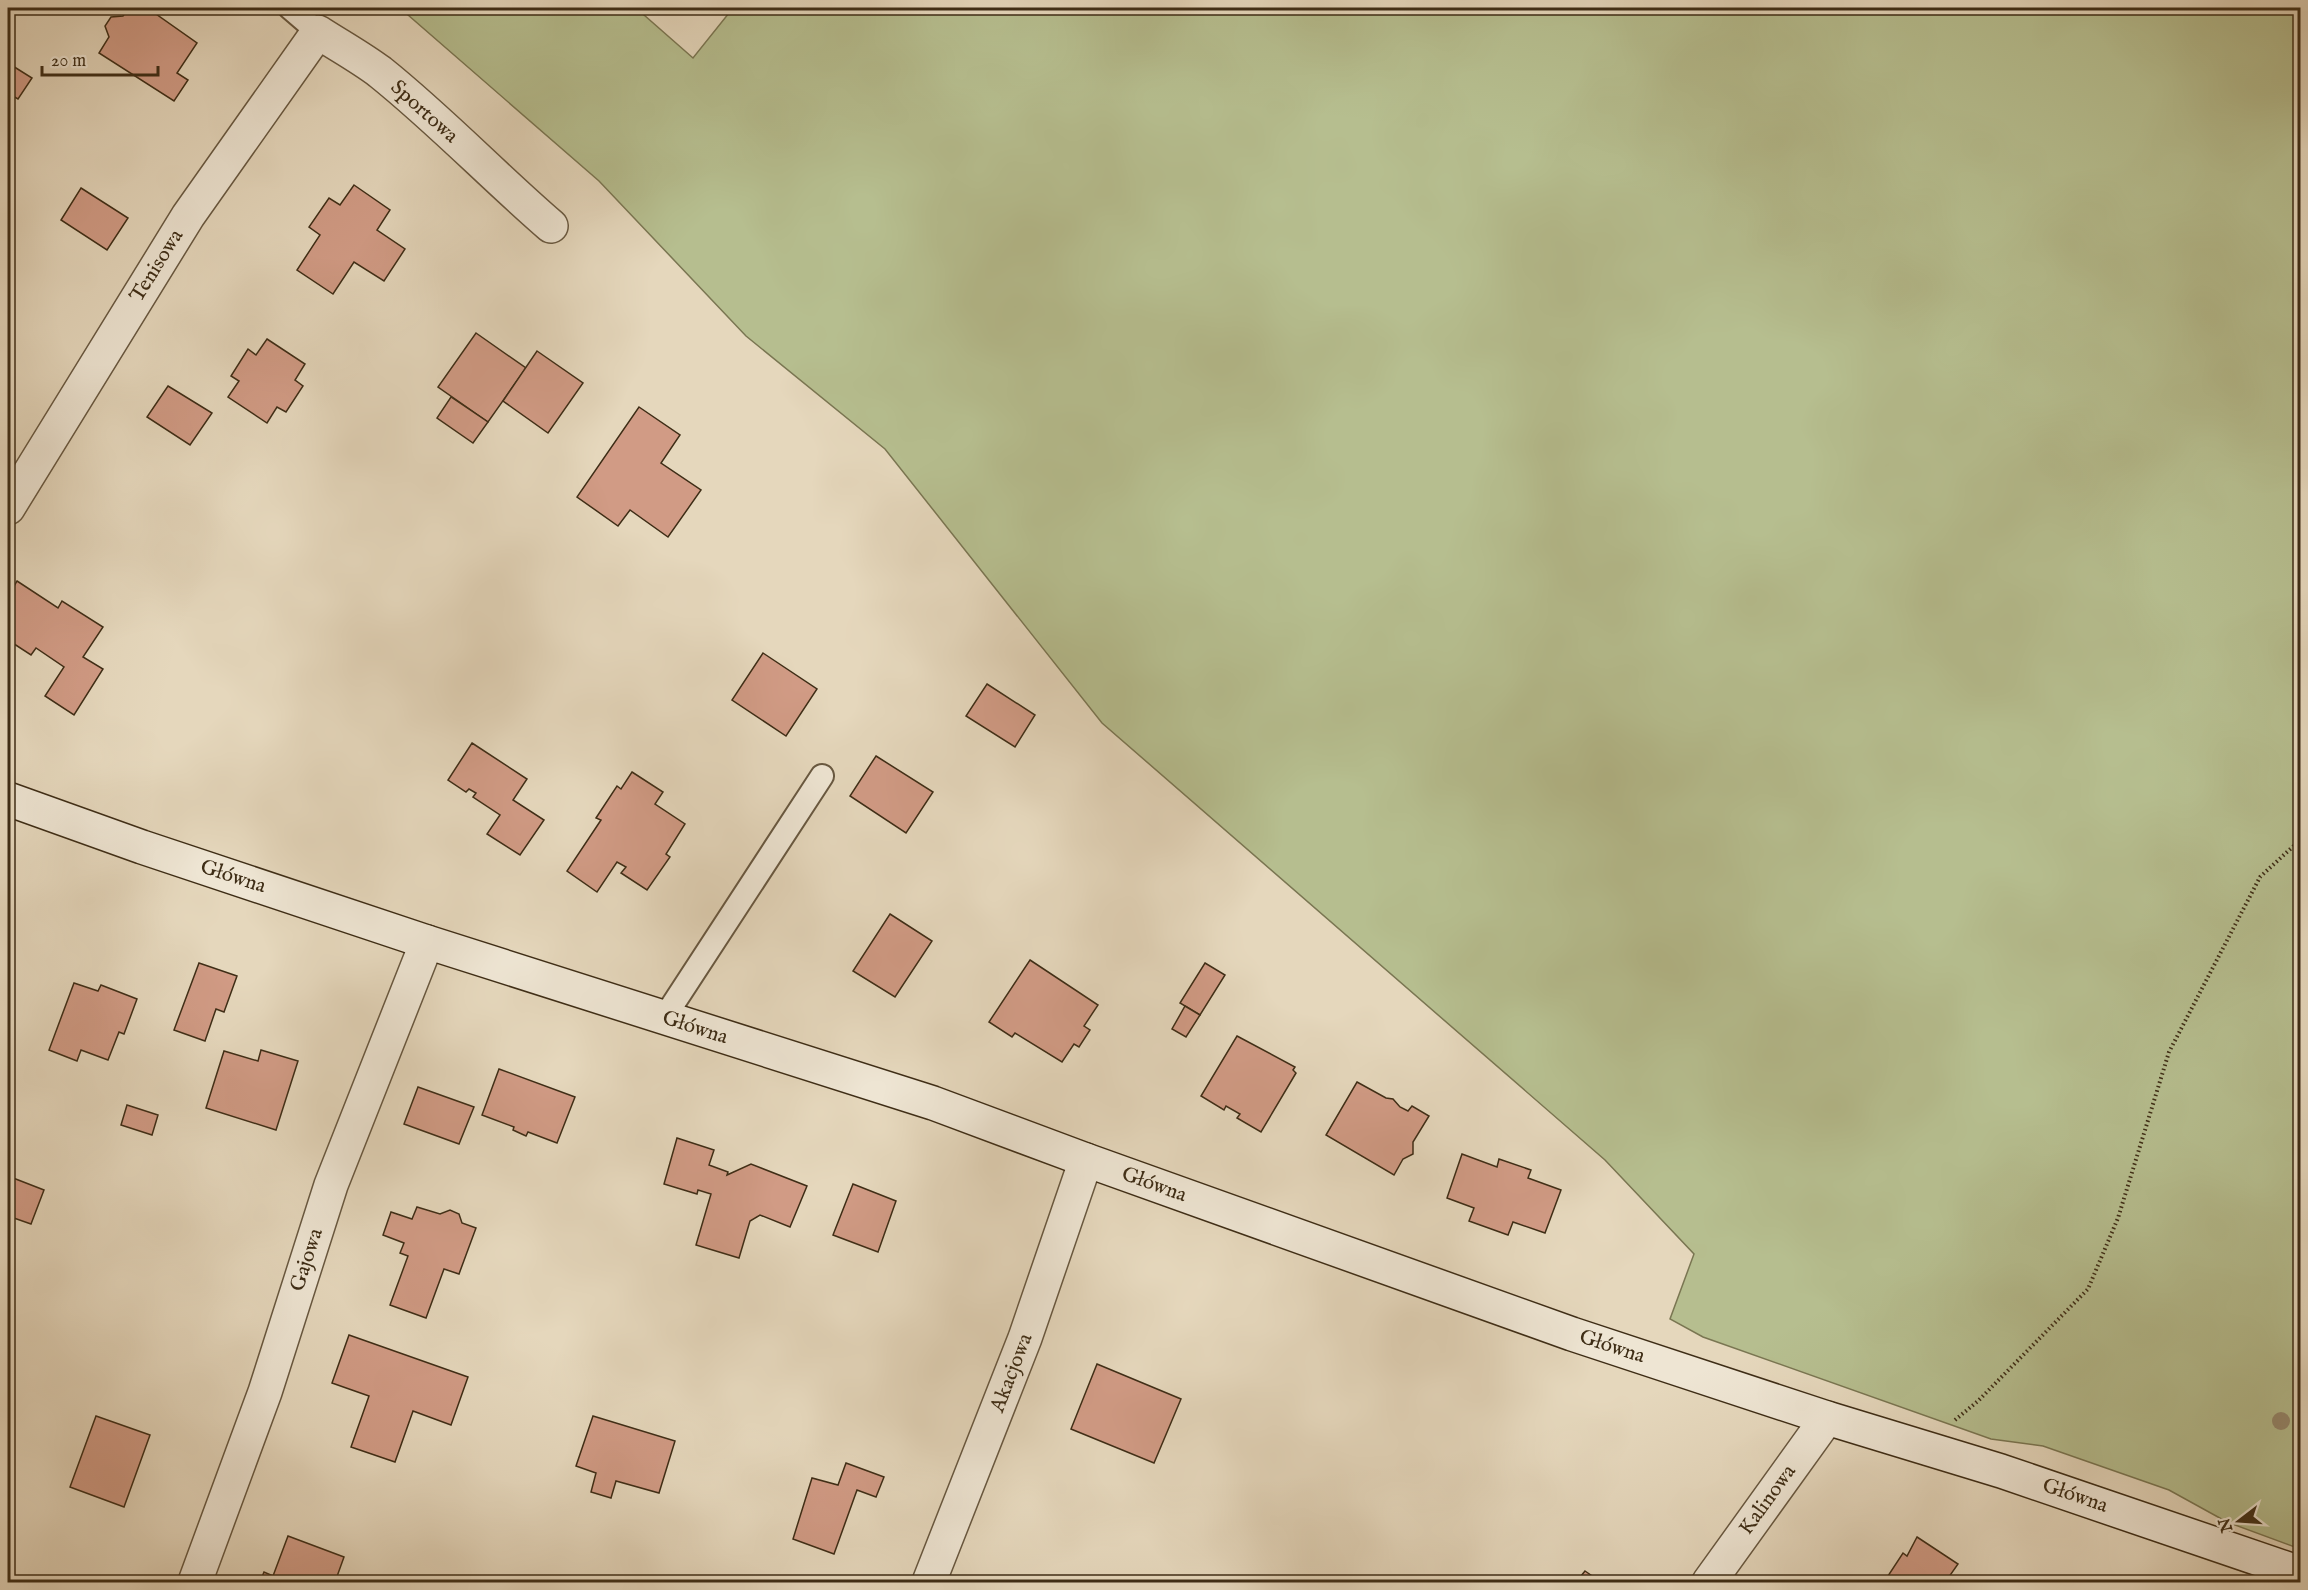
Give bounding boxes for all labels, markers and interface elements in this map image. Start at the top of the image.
scale bar [42,39,158,77]
text: 20 m [51,50,86,73]
street label: Sportowa [384,74,464,150]
street label: Tenisowa [124,224,190,308]
street label: Główna [197,854,270,901]
street label: Główna [659,1005,732,1052]
street label: Główna [1118,1161,1191,1210]
street label: Gajowa [284,1224,330,1295]
street label: Główna [1576,1324,1649,1371]
street label: Akacjowa [984,1329,1040,1417]
street label: Kalinowa [1733,1459,1803,1541]
street label: Główna [2039,1472,2112,1520]
north arrow [2209,1491,2269,1551]
text: N [2215,1515,2238,1535]

